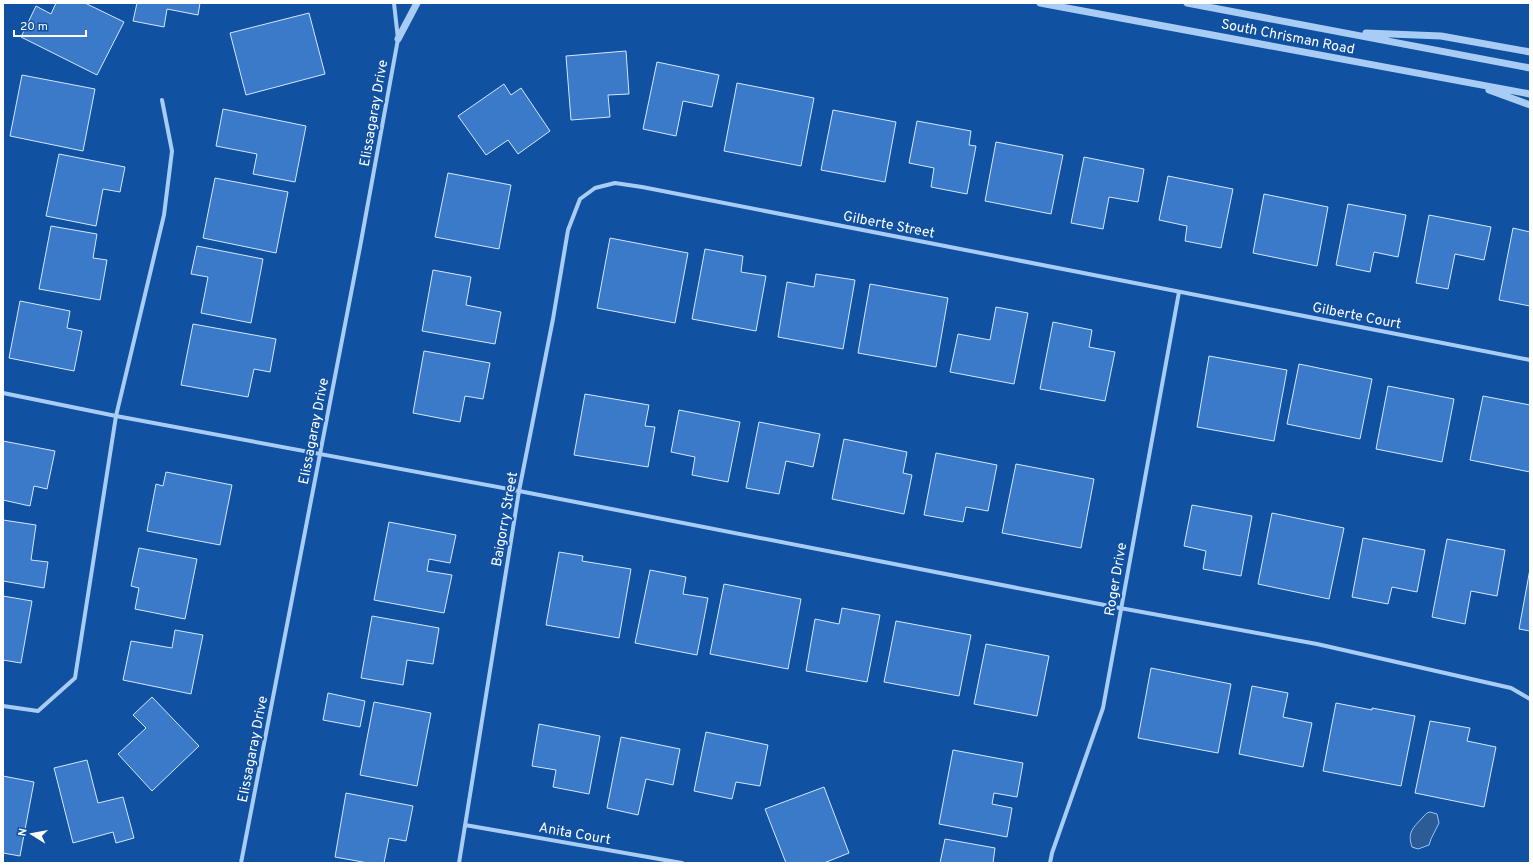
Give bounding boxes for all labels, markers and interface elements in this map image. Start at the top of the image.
scale bar [14,12,86,38]
street label: South Chrisman Road [1219,16,1356,59]
text: 20 m [20,19,48,35]
street label: Elissagaray Drive [357,59,392,168]
street label: Gilberte Street [842,208,936,243]
street label: Gilberte Court [1311,300,1403,333]
street label: Elissagaray Drive [296,377,333,486]
street label: Baigorry Street [489,471,522,568]
street label: Roger Drive [1102,541,1131,617]
street label: Elissagaray Drive [235,695,272,804]
north arrow [12,814,52,854]
street label: Anita Court [538,820,612,849]
text: N [16,827,31,837]

